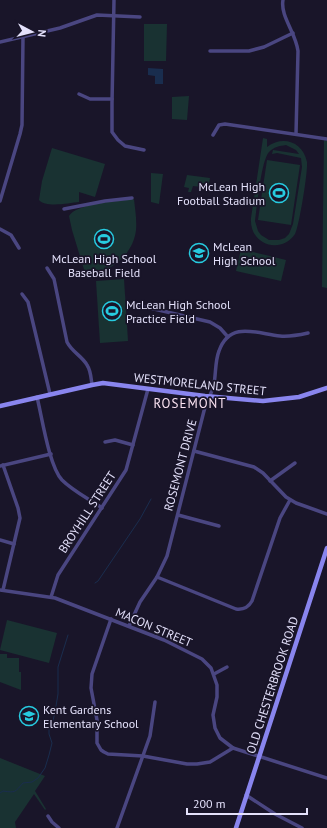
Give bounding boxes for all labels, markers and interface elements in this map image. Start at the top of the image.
north arrow [12,12,52,52]
text: N [35,29,49,38]
place label: McLean High Football Stadium [177,179,265,208]
sports icon: McLean High Football Stadium [268,182,290,204]
sports icon: McLean High School Baseball Field [93,228,115,250]
place label: McLean High School [213,239,276,268]
school or university icon: McLean High School [188,242,210,264]
place label: McLean High School Baseball Field [52,251,157,280]
place label: McLean High School Practice Field [126,297,231,326]
sports icon: McLean High School Practice Field [101,300,123,322]
street label: WESTMORELAND STREET [133,370,267,398]
district label: ROSEMONT [153,395,227,412]
street label: ROSEMONT DRIVE [161,417,199,513]
street label: BROYHILL STREET [55,468,119,556]
street label: MACON STREET [113,604,195,650]
street label: OLD CHESTERBROOK ROAD [243,615,301,755]
place label: Kent Gardens Elementary School [43,702,139,731]
school or university icon: Kent Gardens Elementary School [18,705,40,727]
scale bar [187,790,307,816]
text: 200 m [193,796,226,811]

